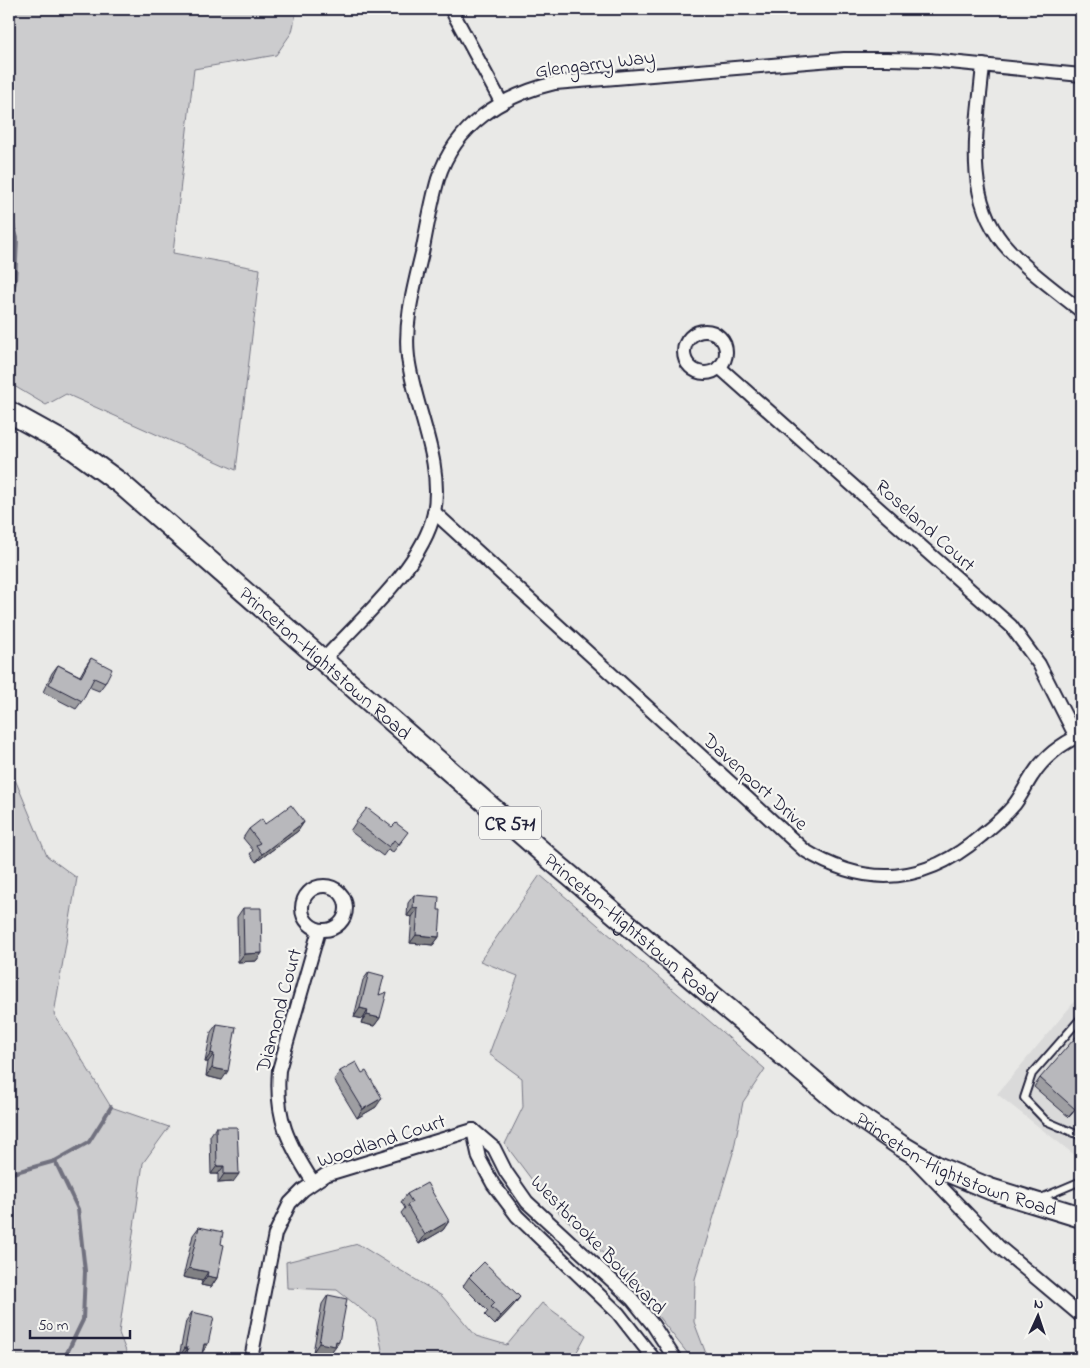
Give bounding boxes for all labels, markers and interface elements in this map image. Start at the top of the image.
street label: Glengarry Way [534,44,657,88]
street label: Roseland Court [868,474,981,580]
street label: Princeton-Hightstown Road [231,581,417,748]
street label: Davenport Drive [694,727,814,838]
road number: CR 571 [479,806,541,840]
street label: Princeton-Hightstown Road [536,847,724,1012]
street label: Diamond Court [250,945,311,1077]
street label: Princeton-Hightstown Road [848,1106,1060,1226]
street label: Woodland Court [314,1108,450,1177]
street label: Westbrooke Boulevard [523,1169,672,1322]
north arrow [1012,1290,1062,1340]
text: N [1033,1294,1044,1315]
scale bar [30,1308,130,1340]
text: 50 m [38,1315,69,1337]

